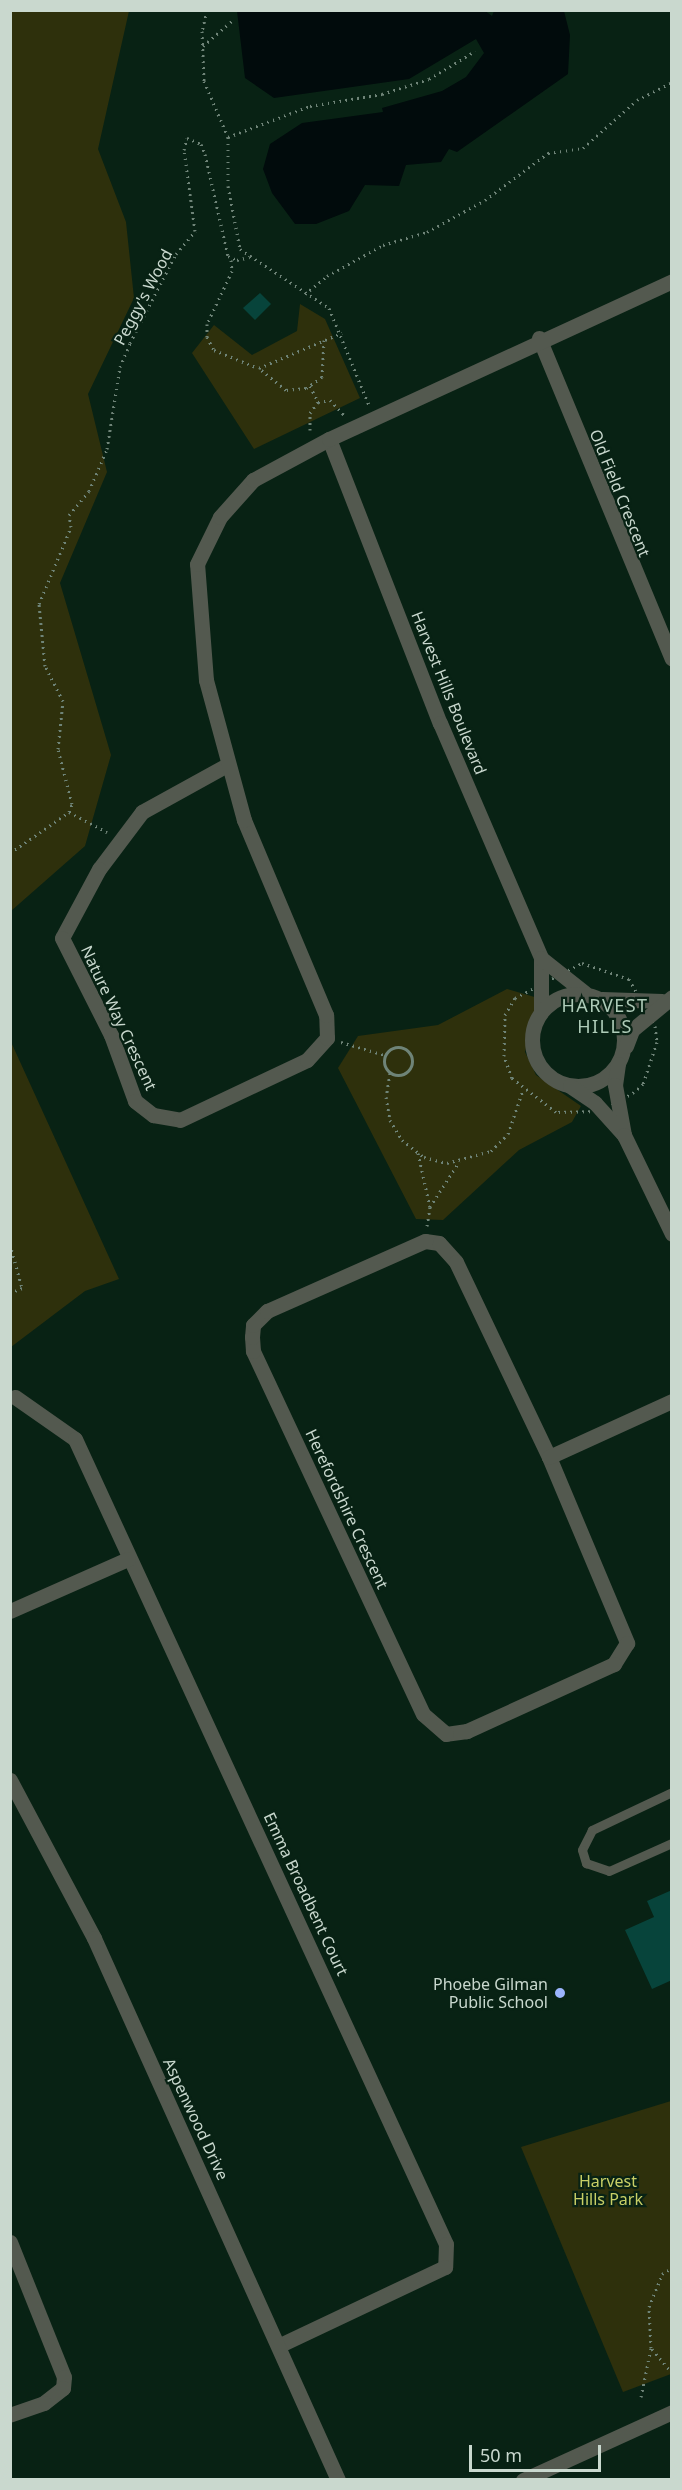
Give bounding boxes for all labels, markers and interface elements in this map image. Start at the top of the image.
street label: Peggy's Wood [110,246,176,348]
street label: Old Field Crescent [586,427,654,559]
street label: Harvest Hills Boulevard [407,609,491,777]
street label: Nature Way Crescent [77,943,161,1093]
district label: HARVEST HILLS [561,995,649,1038]
street label: Herefordshire Crescent [302,1426,392,1592]
street label: Emma Broadbent Court [260,1809,352,1979]
place label: Phoebe Gilman Public School [433,1974,548,2012]
marker: Phoebe Gilman Public School [553,1986,567,2000]
street label: Aspenwood Drive [159,2055,233,2183]
park label: Harvest Hills Park [573,2171,643,2209]
scale bar [472,2433,604,2471]
text: 50 m [480,2443,522,2467]

